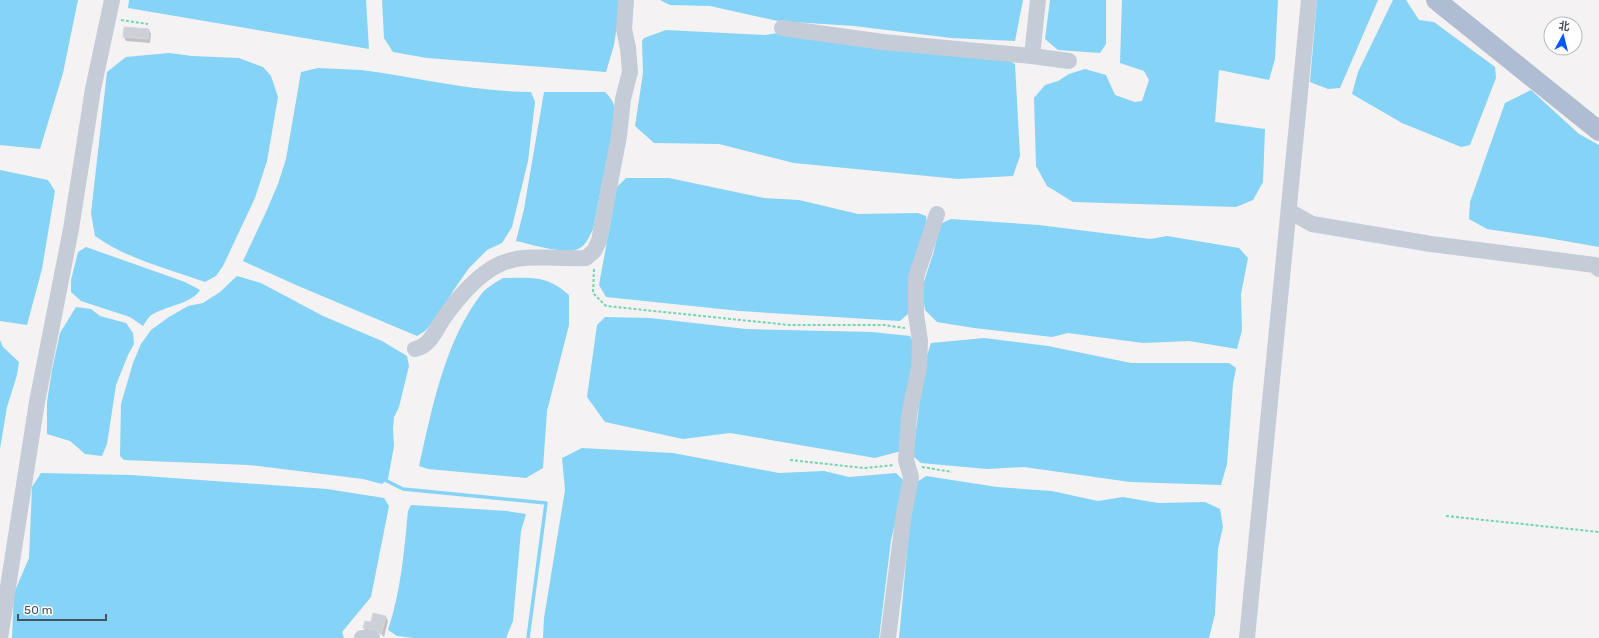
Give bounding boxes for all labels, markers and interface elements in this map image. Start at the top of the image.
north arrow [1543,16,1583,56]
text: 北 [1558,19,1570,34]
scale bar [18,596,106,622]
text: 50 m [24,603,52,617]

